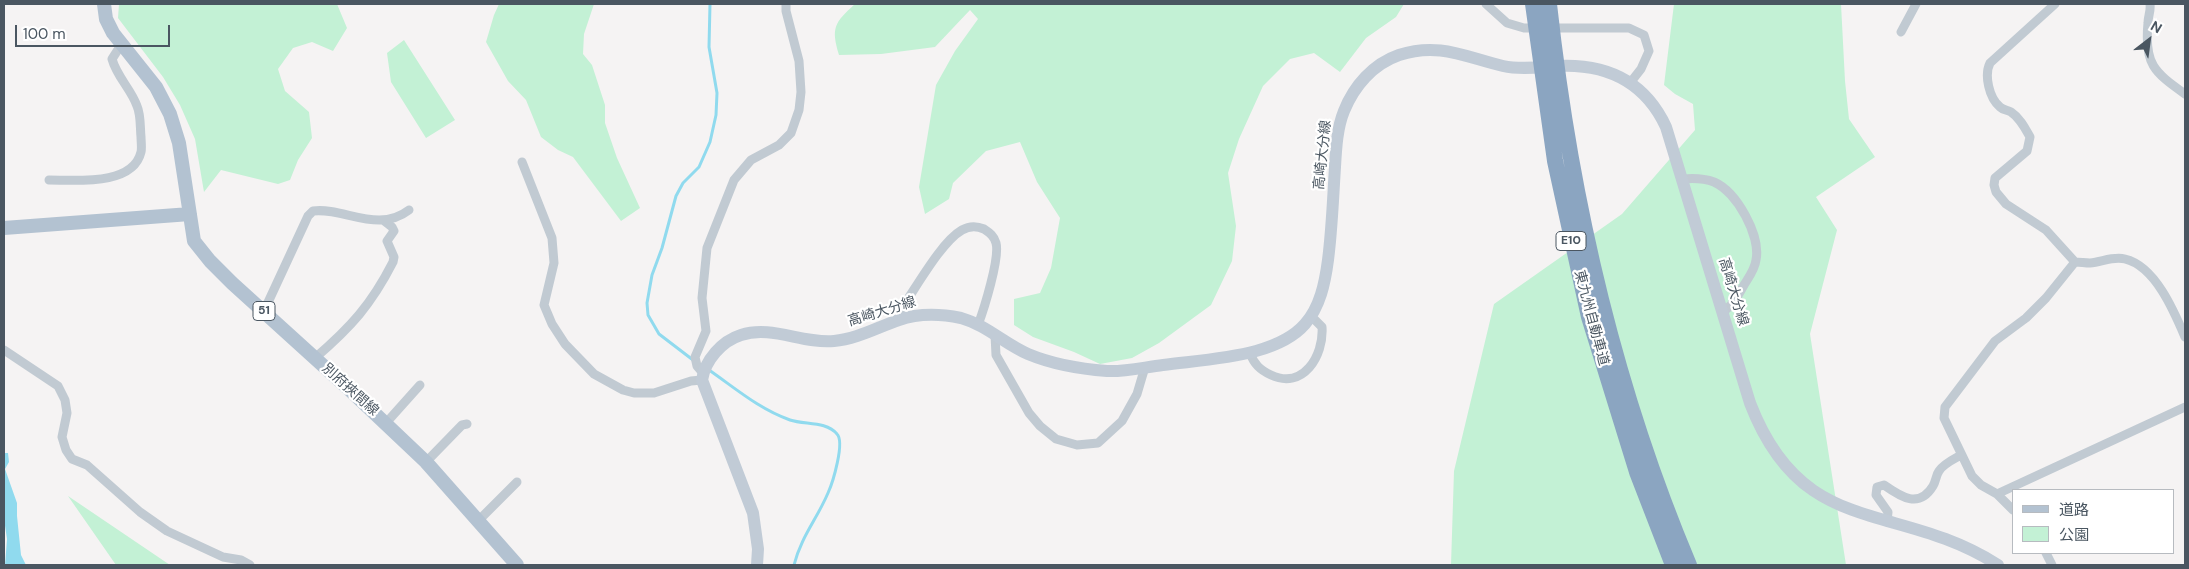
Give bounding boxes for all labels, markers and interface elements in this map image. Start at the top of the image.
scale bar [18,15,172,47]
north arrow [2124,15,2174,65]
text: N [2148,17,2165,37]
text: 100 m [23,24,66,44]
street label: 高崎大分線 [1311,119,1335,191]
road number: E10 [1556,232,1586,250]
street label: 高崎大分線 [1715,256,1751,328]
street label: 東九州自動車道 [1570,268,1612,368]
street label: 高崎大分線 [846,294,918,330]
road number: 51 [253,302,275,321]
street label: 別府挾間線 [318,360,382,420]
legend [2012,489,2174,554]
text: 道路 [2059,500,2089,520]
text: 公園 [2059,525,2089,545]

